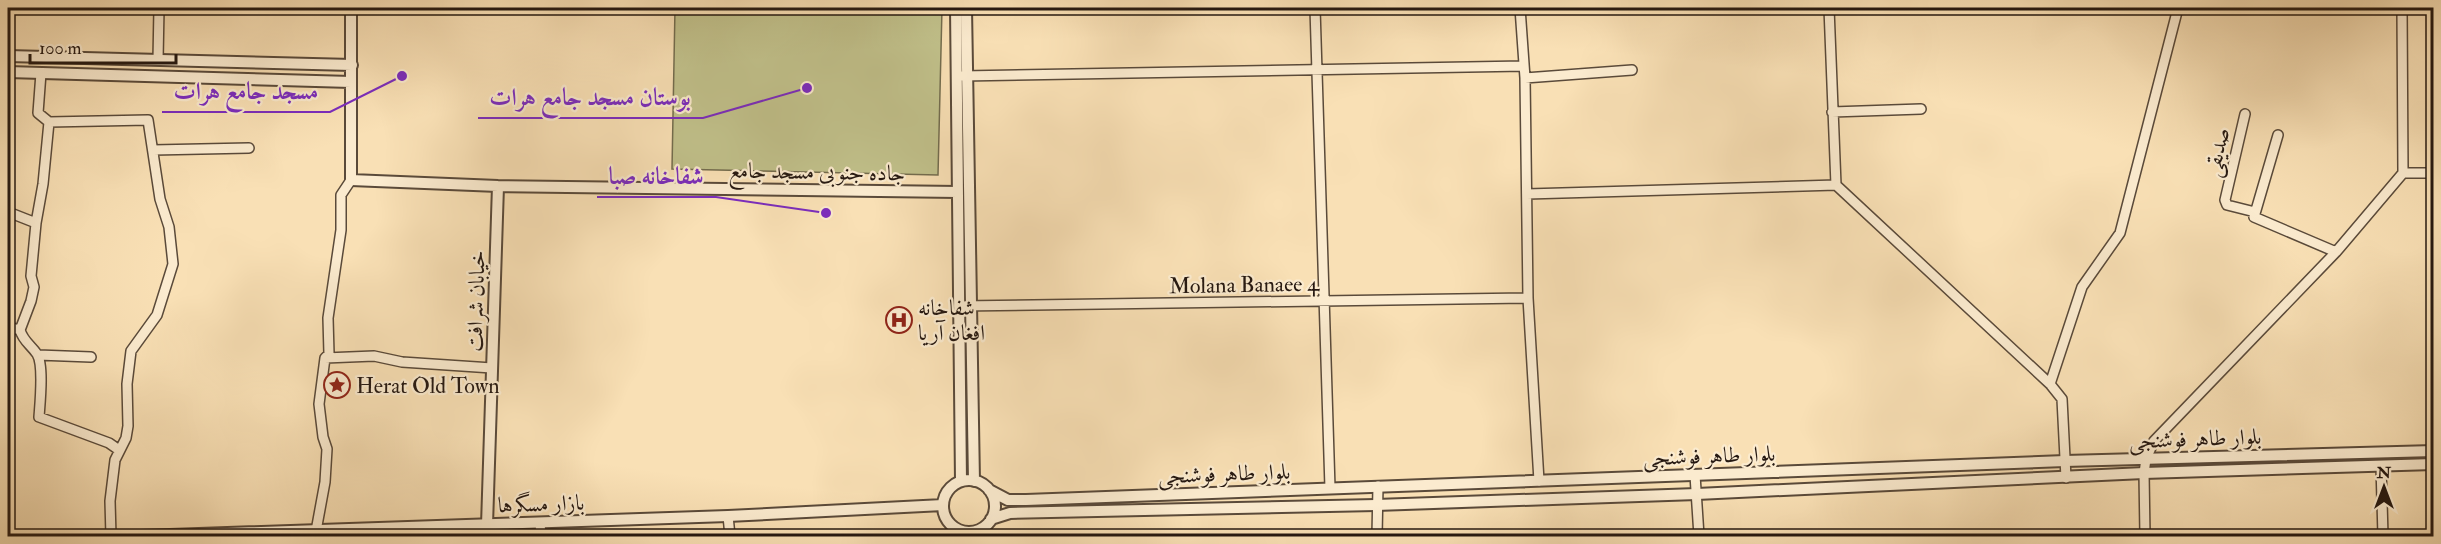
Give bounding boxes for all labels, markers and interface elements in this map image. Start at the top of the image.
scale bar [30,27,176,65]
text: 100 m [39,37,82,60]
callout: مسجد جامع هرات [162,70,330,112]
text: مسجد جامع هرات [174,76,318,113]
callout: بوستان مسجد جامع هرات [478,76,703,118]
text: بوستان مسجد جامع هرات [489,82,691,119]
street label: صدیقی [2198,125,2238,180]
callout: شفاخانه صبا [597,155,716,197]
street label: جاده جنوبی مسجد جامع [728,156,905,193]
text: شفاخانه صبا [608,161,704,192]
street label: خیابان شرافت [460,250,492,352]
street label: Molana Banaee 4 [1169,270,1320,300]
place label: شفاخانه افغان آریا [918,294,985,347]
hospital icon: شفاخانه افغان آریا [884,305,914,335]
place icon: Herat Old Town [322,370,352,400]
place label: Herat Old Town [356,372,500,400]
street label: بلوار طاهر فوشنجی [2128,423,2262,456]
street label: بلوار طاهر فوشنجی [1642,440,1776,473]
north arrow [2354,457,2414,517]
street label: بلوار طاهر فوشنجی [1157,458,1291,491]
text: N [2376,463,2392,483]
street label: بازار مسگرها [497,488,585,520]

